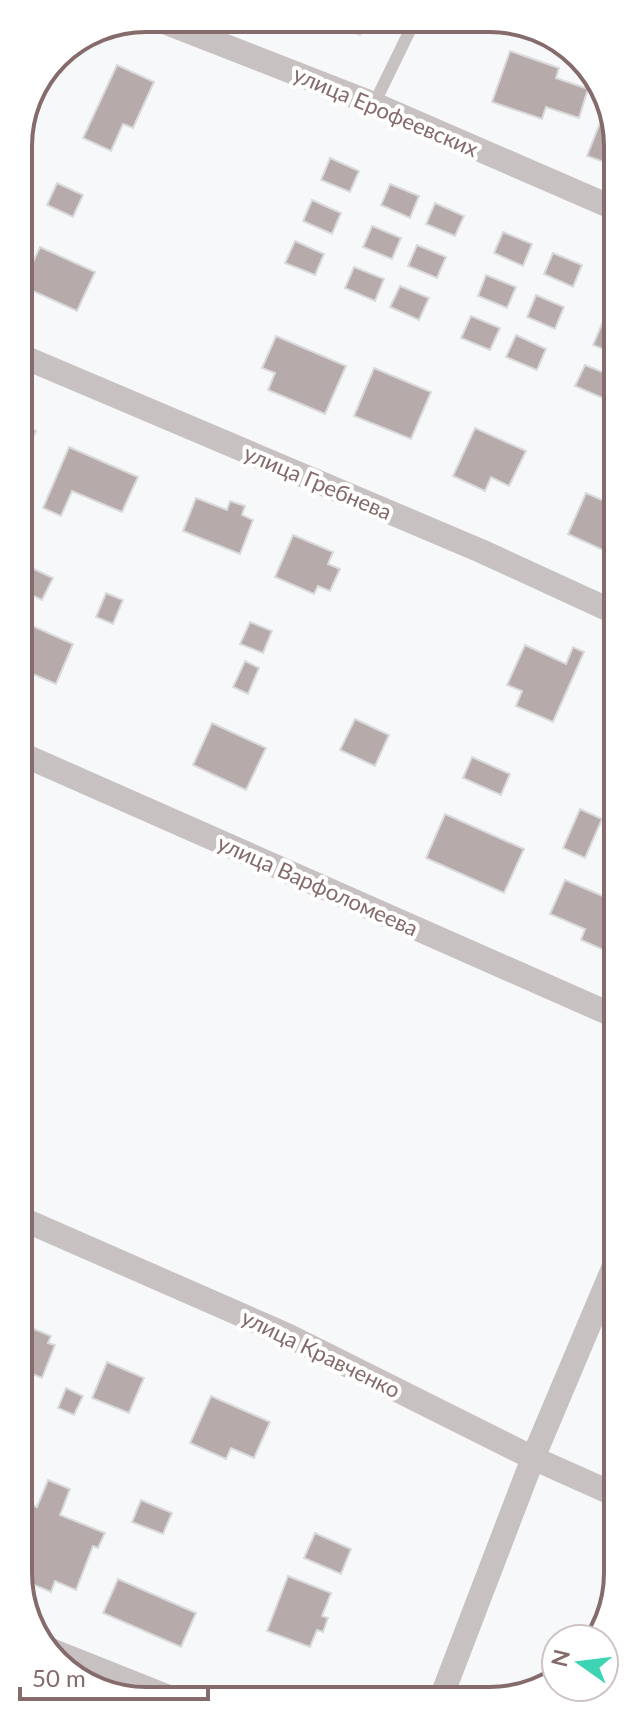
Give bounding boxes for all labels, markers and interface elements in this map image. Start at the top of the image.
street label: улица Ерофеевских [290,60,482,162]
street label: улица Гребнева [240,439,396,525]
street label: улица Варфоломеева [214,829,422,941]
street label: улица Кравченко [237,1303,405,1403]
north arrow [540,1623,620,1703]
text: N [545,1647,575,1670]
scale bar [20,1651,208,1701]
text: 50 m [32,1663,86,1692]

